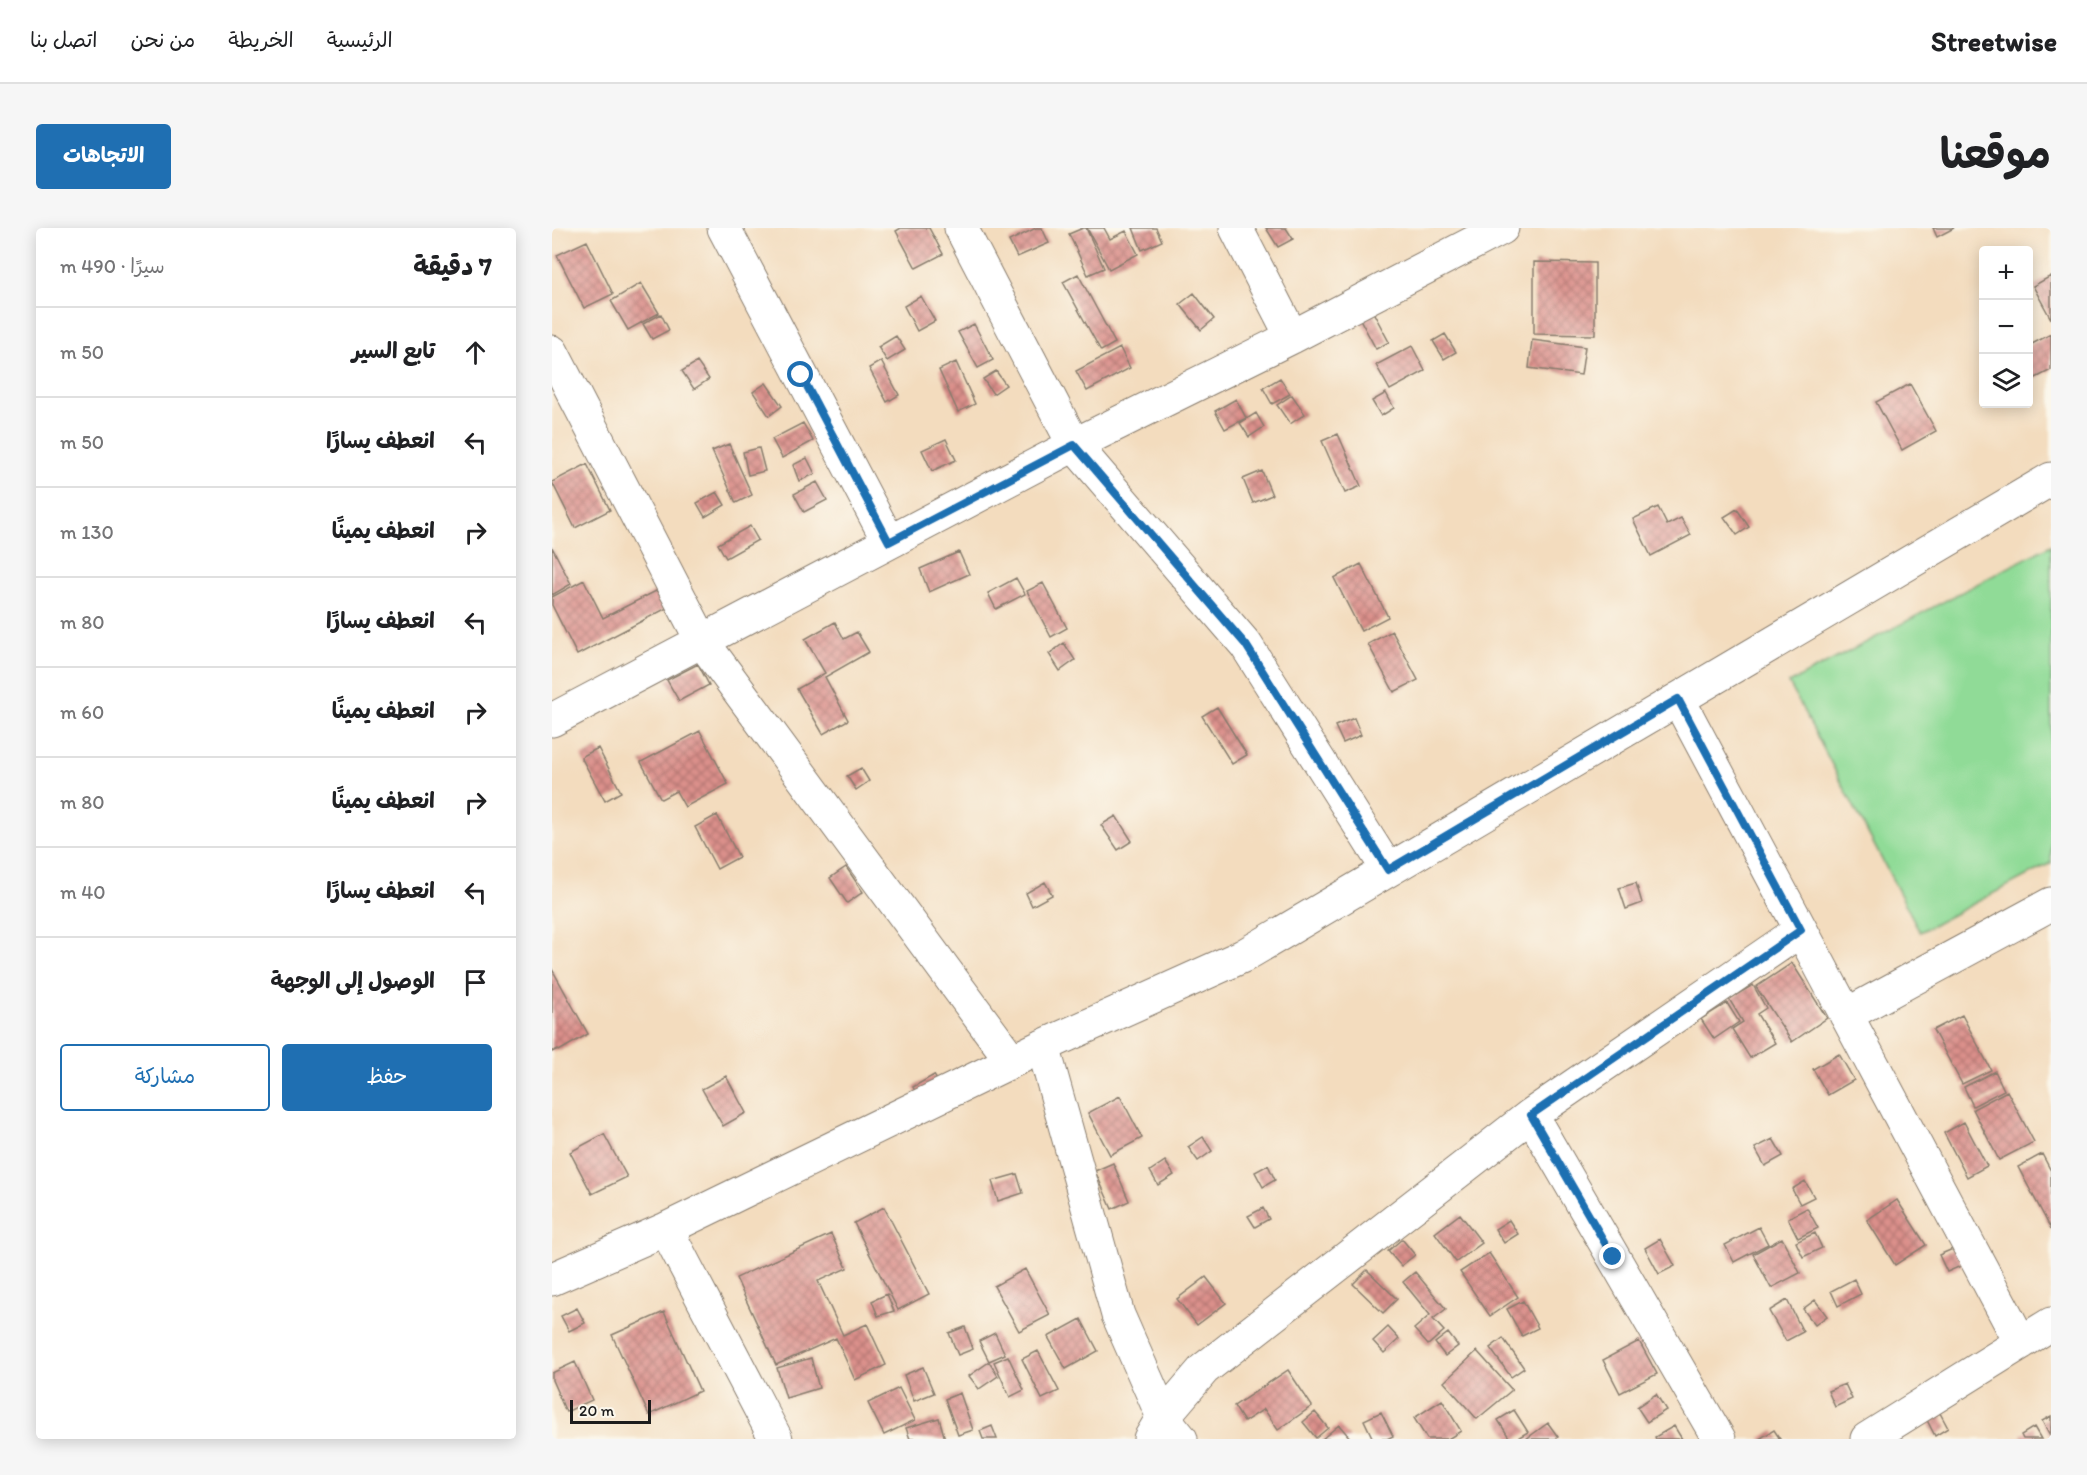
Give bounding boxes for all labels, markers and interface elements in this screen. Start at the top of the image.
text: Streetwise [1931,24,2057,58]
text: اتصل بنا [30,27,98,52]
text: من نحن [131,27,195,52]
text: الخريطة [228,27,294,52]
text: الرئيسية [327,27,393,52]
button: الاتجاهات [36,124,171,189]
text: موقعنا [1940,128,2051,179]
map controls [1979,246,2033,408]
button: + [1979,246,2033,300]
text: 7 دقيقة [413,250,492,282]
text: سيرًا · 490 m [60,254,165,278]
button: − [1979,300,2033,354]
icon: ahead [459,336,492,369]
text: تابع السير [352,337,435,364]
text: 50 m [60,340,104,364]
button: layers [1979,354,2033,408]
route start [787,361,813,387]
icon: left [459,426,492,459]
text: انعطف يسارًا [326,427,435,454]
text: 50 m [60,430,104,454]
icon: right [459,516,492,549]
text: انعطف يمينًا [332,517,435,544]
text: 130 m [60,520,114,544]
icon: left [459,606,492,639]
text: انعطف يسارًا [326,607,435,634]
text: 80 m [60,610,105,634]
icon: right [459,696,492,729]
text: انعطف يمينًا [332,697,435,724]
text: 60 m [60,700,104,724]
icon: right [459,786,492,819]
text: انعطف يمينًا [332,787,435,814]
text: 80 m [60,790,105,814]
icon: left [459,876,492,909]
text: انعطف يسارًا [326,877,435,904]
text: 40 m [60,880,106,904]
icon: arrive [459,966,492,999]
text: الوصول إلى الوجهة [270,967,435,994]
button: مشاركة [60,1044,270,1111]
button: حفظ [282,1044,492,1111]
route end [1599,1243,1625,1269]
scale bar [570,1397,651,1424]
text: 20 m [579,1401,614,1420]

